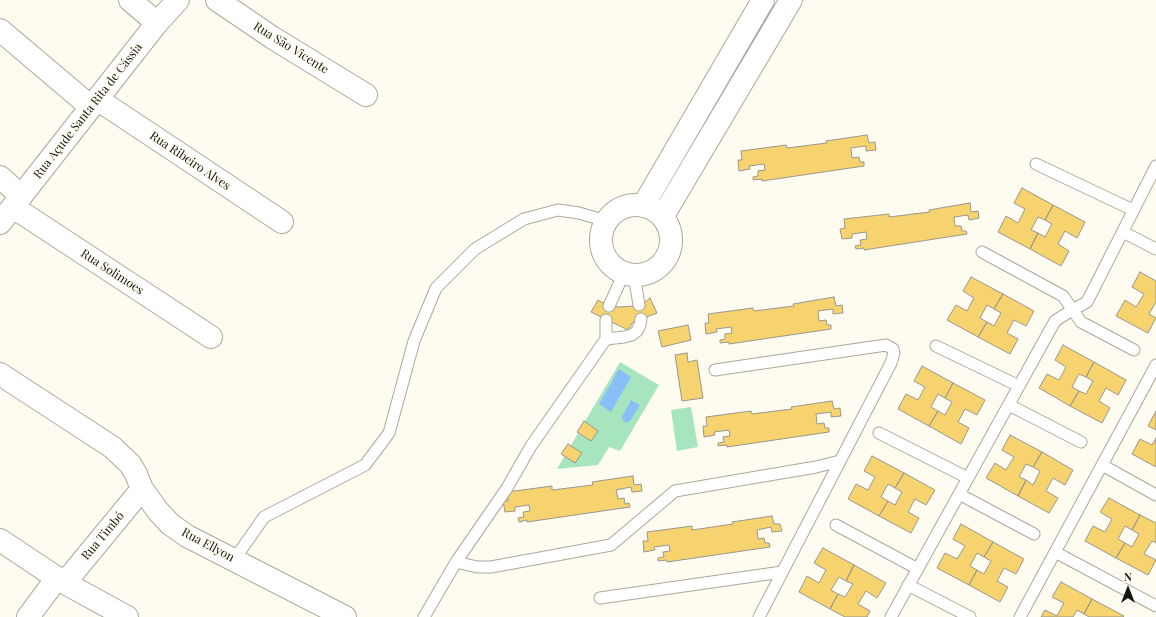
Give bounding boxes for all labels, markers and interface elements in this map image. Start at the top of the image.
street label: Rua São Vicente [251,19,331,77]
street label: Rua Açude Santa Rita de Cássia [31,40,145,182]
street label: Rua Ribeiro Alves [147,129,233,193]
street label: Rua Solimoes [78,246,146,298]
street label: Rua Timbó [79,509,127,563]
street label: Rua Ellyon [179,525,237,565]
north arrow [1108,569,1148,609]
text: N [1124,569,1132,584]

